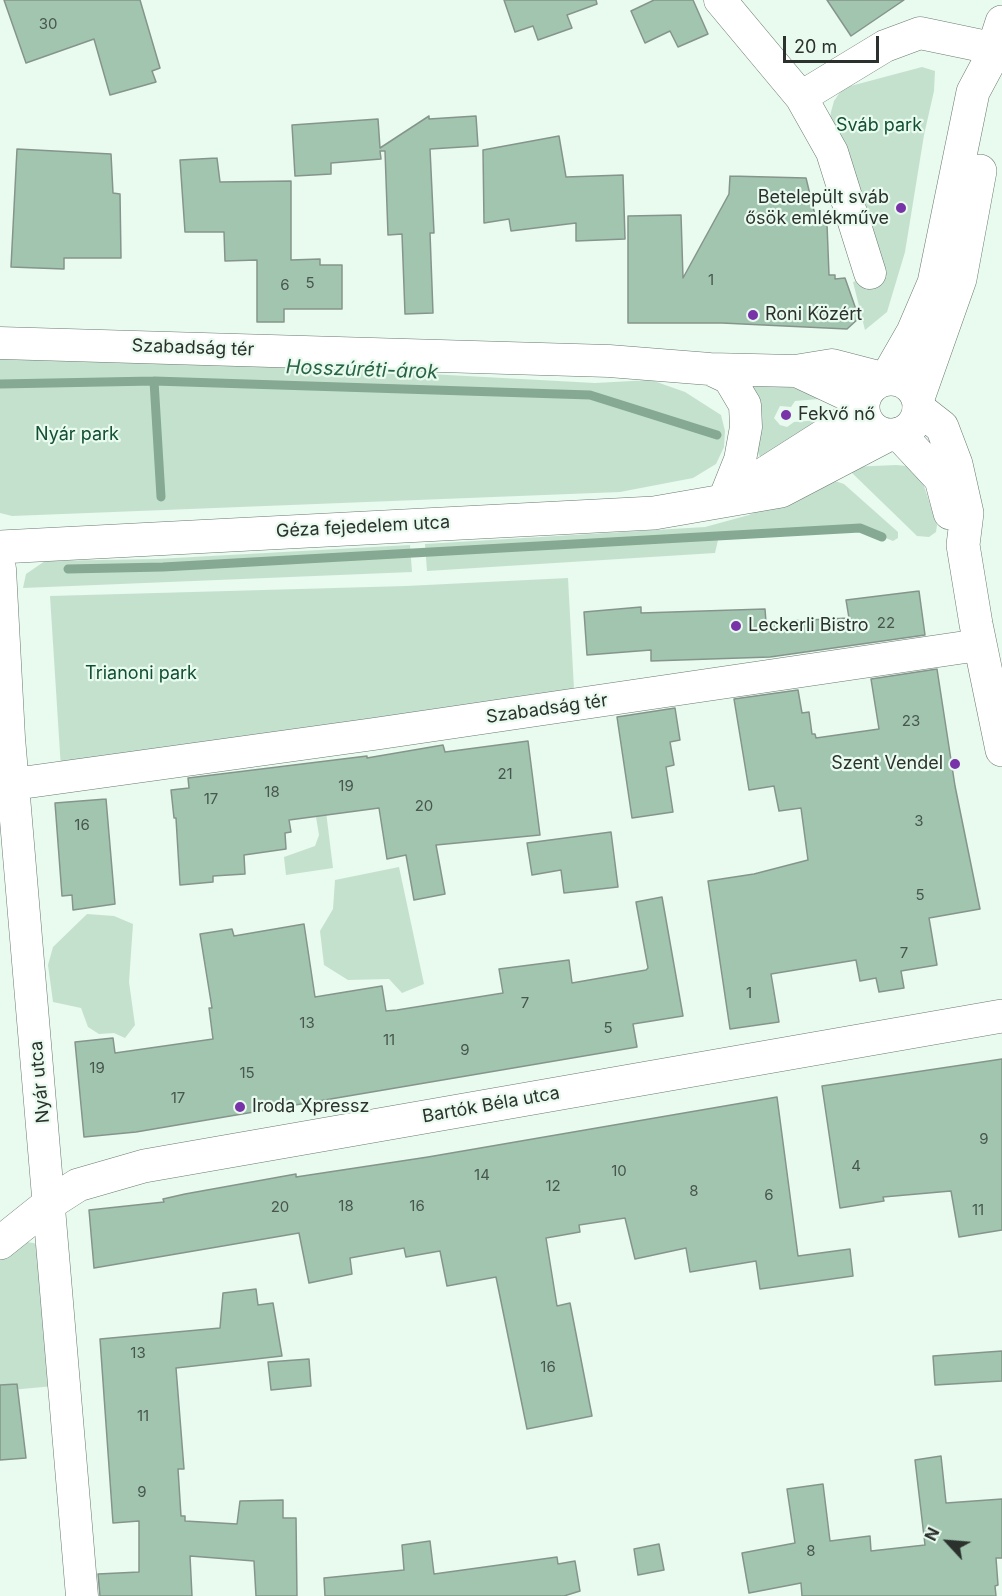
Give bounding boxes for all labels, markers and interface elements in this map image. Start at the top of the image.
house number: 30 [39,15,57,33]
scale bar [786,24,882,62]
text: 20 m [794,36,837,57]
park label: Sváb park [836,115,922,137]
place label: Betelepült sváb ősök emlékműve [745,187,889,230]
marker: Betelepült sváb ősök emlékműve [894,201,908,215]
house number: 1 [708,271,714,289]
house number: 5 [305,274,315,292]
house number: 6 [280,276,290,294]
place label: Roni Közért [765,304,862,326]
marker: Roni Közért [746,308,760,322]
street label: Szabadság tér [131,335,255,361]
water label: Hosszúréti-árok [285,355,439,385]
place label: Fekvő nő [798,404,875,426]
marker: Fekvő nő [779,408,793,422]
park label: Nyár park [35,424,119,446]
street label: Géza fejedelem utca [275,512,451,542]
house number: 22 [877,614,895,632]
place label: Leckerli Bistro [748,615,869,637]
marker: Leckerli Bistro [729,619,743,633]
park label: Trianoni park [85,663,197,685]
street label: Szabadság tér [485,690,609,728]
house number: 23 [902,712,920,730]
place label: Szent Vendel [831,753,943,775]
marker: Szent Vendel [948,757,962,771]
house number: 21 [497,765,513,783]
house number: 19 [338,777,354,795]
house number: 18 [264,783,280,801]
house number: 17 [204,790,218,808]
house number: 20 [415,797,433,815]
house number: 3 [914,812,924,830]
house number: 16 [74,816,90,834]
house number: 5 [915,886,925,904]
house number: 7 [900,944,908,962]
house number: 1 [746,984,752,1002]
house number: 7 [521,994,529,1012]
house number: 13 [299,1014,315,1032]
house number: 5 [603,1019,613,1037]
house number: 11 [383,1031,395,1049]
street label: Nyár utca [26,1040,54,1124]
house number: 9 [460,1041,470,1059]
house number: 19 [89,1059,105,1077]
house number: 15 [239,1064,255,1082]
street label: Bartók Béla utca [421,1082,561,1128]
house number: 17 [171,1089,185,1107]
place label: Iroda Xpressz [252,1096,370,1118]
marker: Iroda Xpressz [233,1100,247,1114]
house number: 9 [979,1130,989,1148]
house number: 4 [851,1157,861,1175]
house number: 10 [611,1162,627,1180]
house number: 14 [474,1166,490,1184]
house number: 12 [545,1177,561,1195]
house number: 8 [689,1182,699,1200]
house number: 6 [764,1186,774,1204]
house number: 18 [338,1197,354,1215]
house number: 16 [409,1197,425,1215]
house number: 20 [271,1198,289,1216]
house number: 11 [972,1201,984,1219]
house number: 13 [130,1344,146,1362]
house number: 16 [540,1358,556,1376]
house number: 11 [137,1407,149,1425]
house number: 9 [137,1483,147,1501]
north arrow [918,1512,978,1572]
text: N [920,1524,943,1544]
house number: 8 [806,1542,816,1560]

